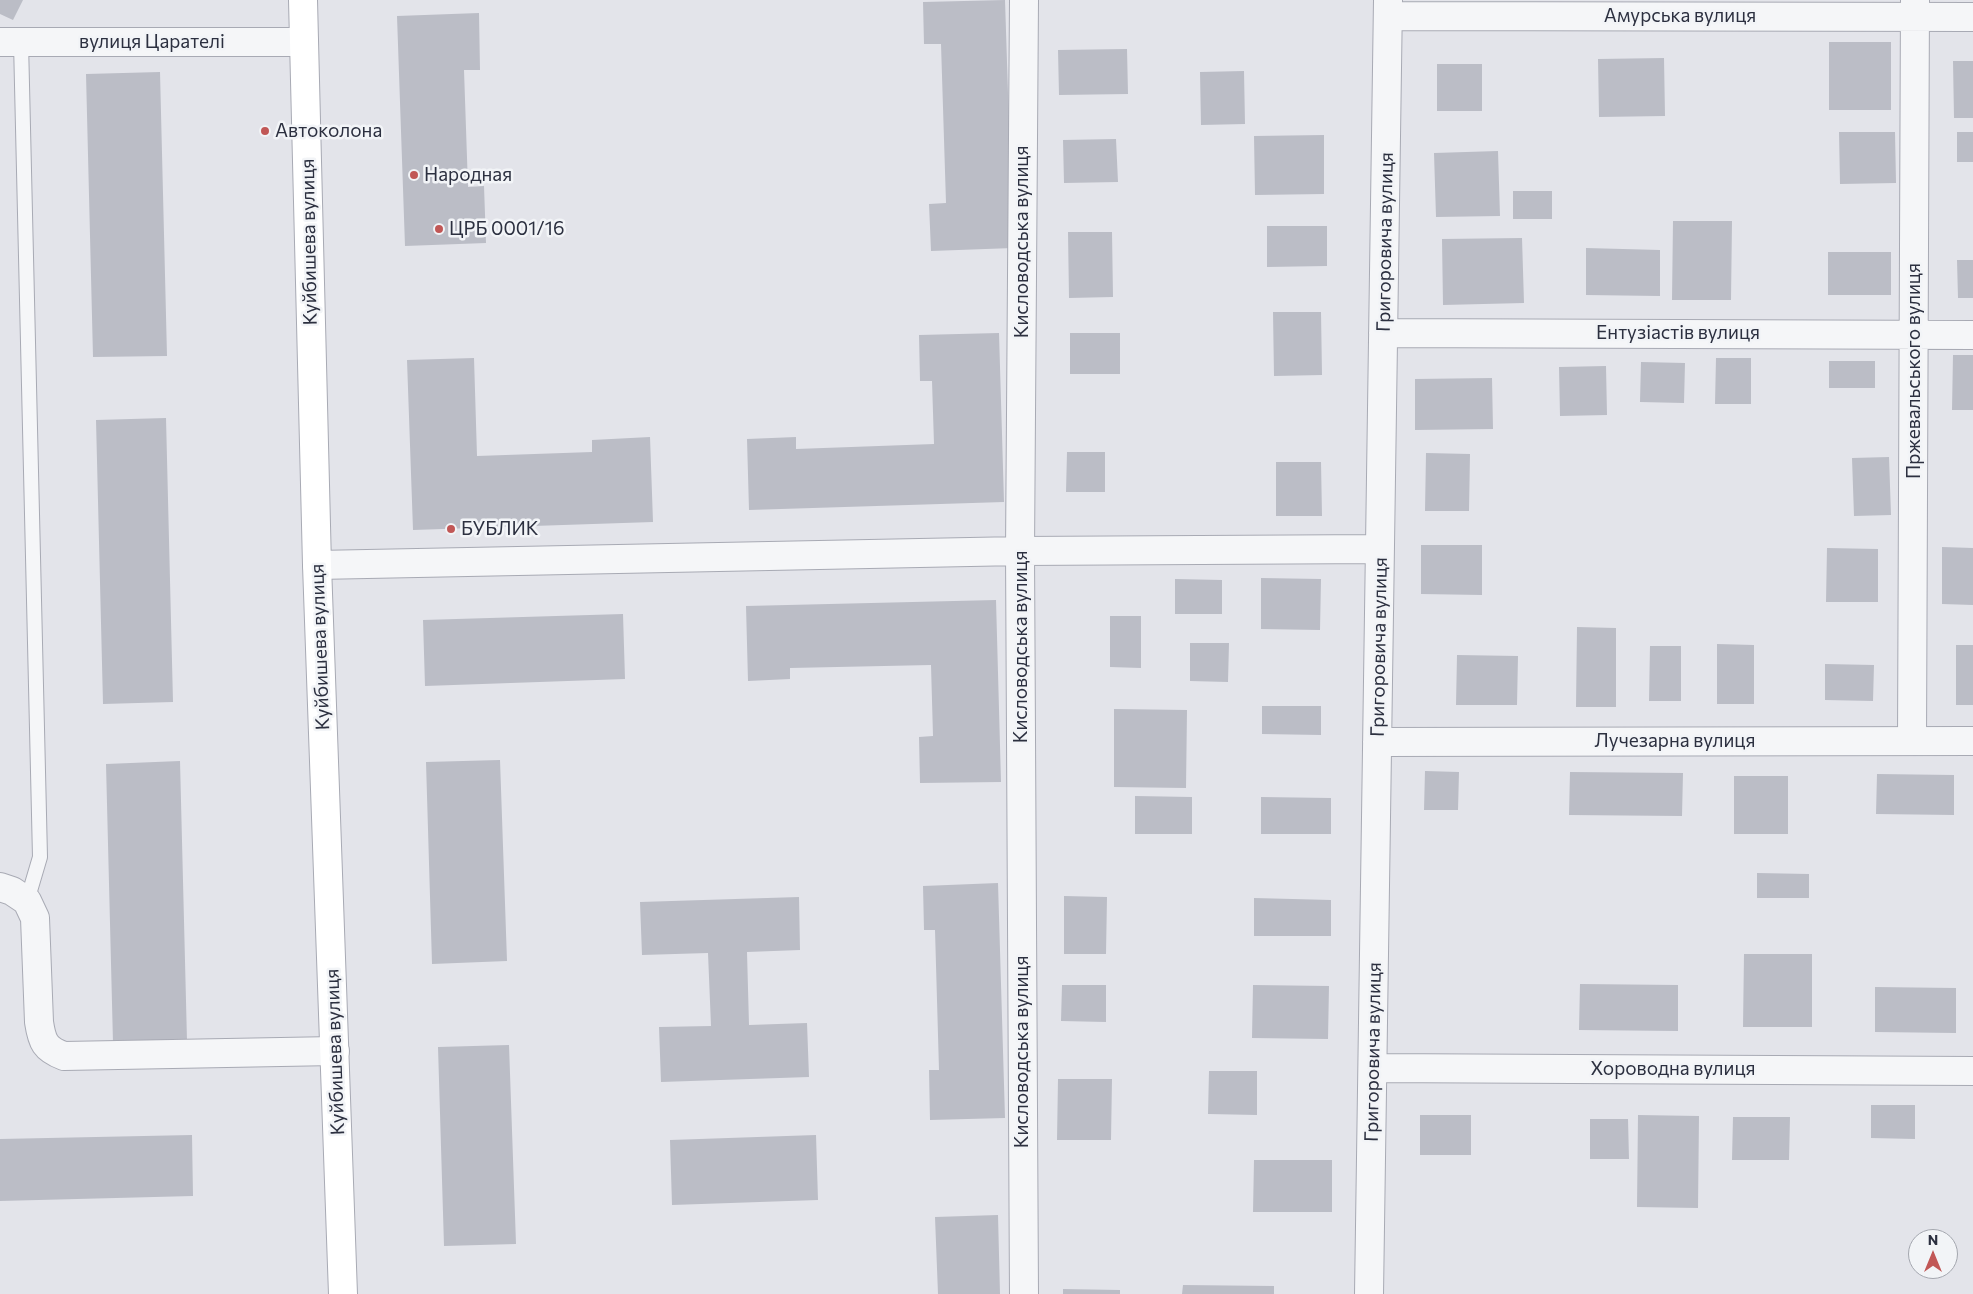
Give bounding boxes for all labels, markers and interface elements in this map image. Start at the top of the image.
street label: Амурська вулиця [1604,5,1756,27]
street label: вулиця Царателі [79,31,225,53]
place label: Автоколона [275,120,382,142]
marker: Автоколона [259,125,271,137]
street label: Кисловодська вулиця [1011,146,1033,338]
street label: Григоровича вулиця [1372,152,1398,332]
street label: Куйбишева вулиця [296,158,322,326]
place label: Народная [424,164,512,186]
marker: Народная [408,169,420,181]
place label: ЦРБ 0001/16 [449,218,564,240]
marker: ЦРБ 0001/16 [433,223,445,235]
street label: Пржевальського вулиця [1903,263,1925,479]
street label: Ентузіастів вулиця [1596,322,1760,344]
place label: БУБЛИК [461,518,539,540]
marker: БУБЛИК [445,523,457,535]
street label: Кисловодська вулиця [1010,551,1032,743]
street label: Григоровича вулиця [1366,557,1392,737]
street label: Куйбишева вулиця [306,563,334,731]
street label: Лучезарна вулиця [1595,730,1755,752]
street label: Кисловодська вулиця [1011,956,1033,1148]
street label: Григоровича вулиця [1360,962,1386,1142]
street label: Куйбишева вулиця [321,968,349,1136]
street label: Хороводна вулиця [1591,1058,1755,1080]
north arrow [1908,1229,1958,1279]
text: N [1928,1231,1938,1248]

